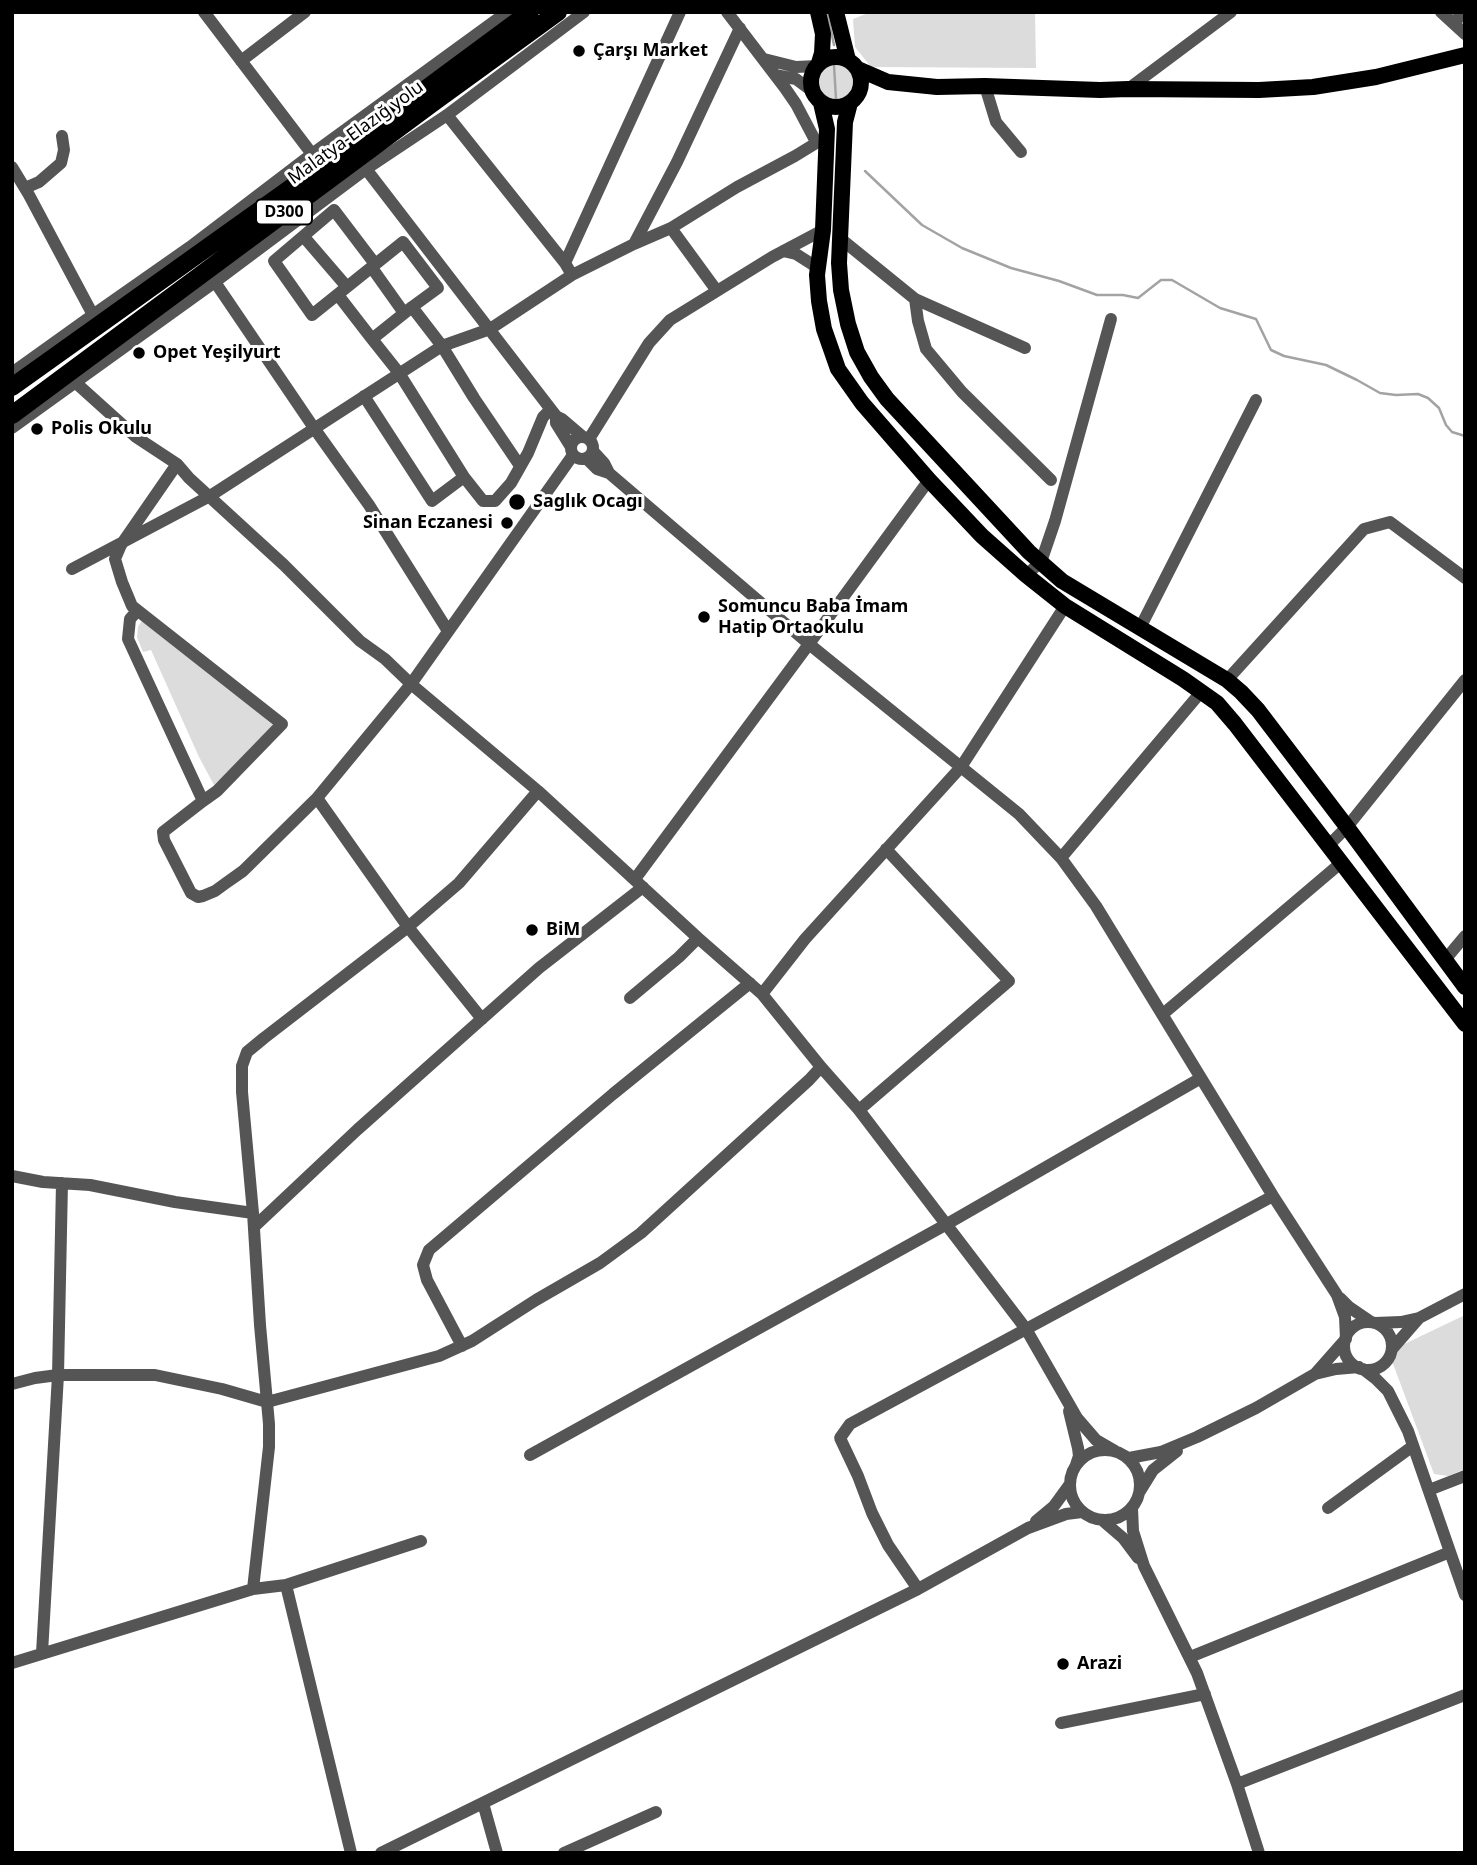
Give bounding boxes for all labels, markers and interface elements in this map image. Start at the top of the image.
place label: Çarşı Market [593,40,708,62]
marker: Çarşı Market [571,43,587,59]
street label: Malatya-Elazığ yolu [284,77,428,189]
road number: D300 [256,200,312,224]
place label: Opet Yeşilyurt [153,342,281,364]
marker: Opet Yeşilyurt [131,345,147,361]
place label: Polis Okulu [51,418,152,440]
marker: Polis Okulu [29,421,45,437]
place label: Saglık Ocagı [533,491,643,513]
marker: Saglık Ocagı [507,492,527,512]
place label: Sinan Eczanesi [363,512,493,534]
marker: Sinan Eczanesi [499,515,515,531]
place label: Somuncu Baba İmam Hatip Ortaokulu [718,596,908,638]
marker: Somuncu Baba İmam Hatip Ortaokulu [696,609,712,625]
place label: BiM [546,919,580,941]
marker: BiM [524,922,540,938]
place label: Arazi [1077,1653,1122,1675]
marker: Arazi [1055,1656,1071,1672]

